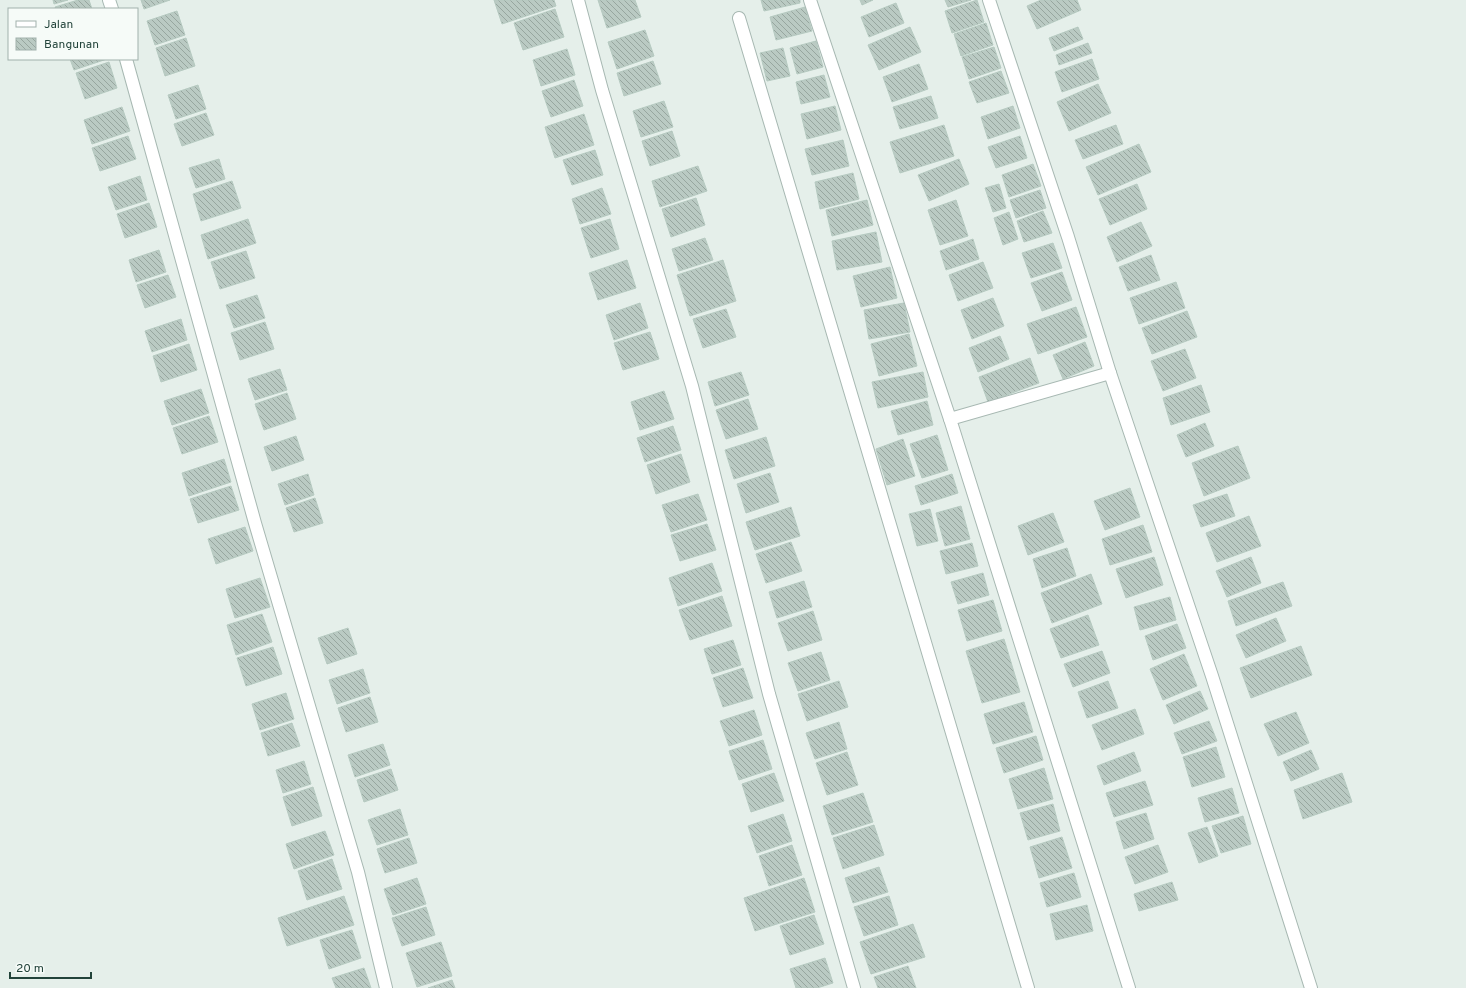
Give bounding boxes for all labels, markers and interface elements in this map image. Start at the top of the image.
legend [8,8,138,60]
text: Jalan [44,17,73,33]
text: Bangunan [44,37,99,53]
scale bar [10,954,91,980]
text: 20 m [16,961,44,977]

